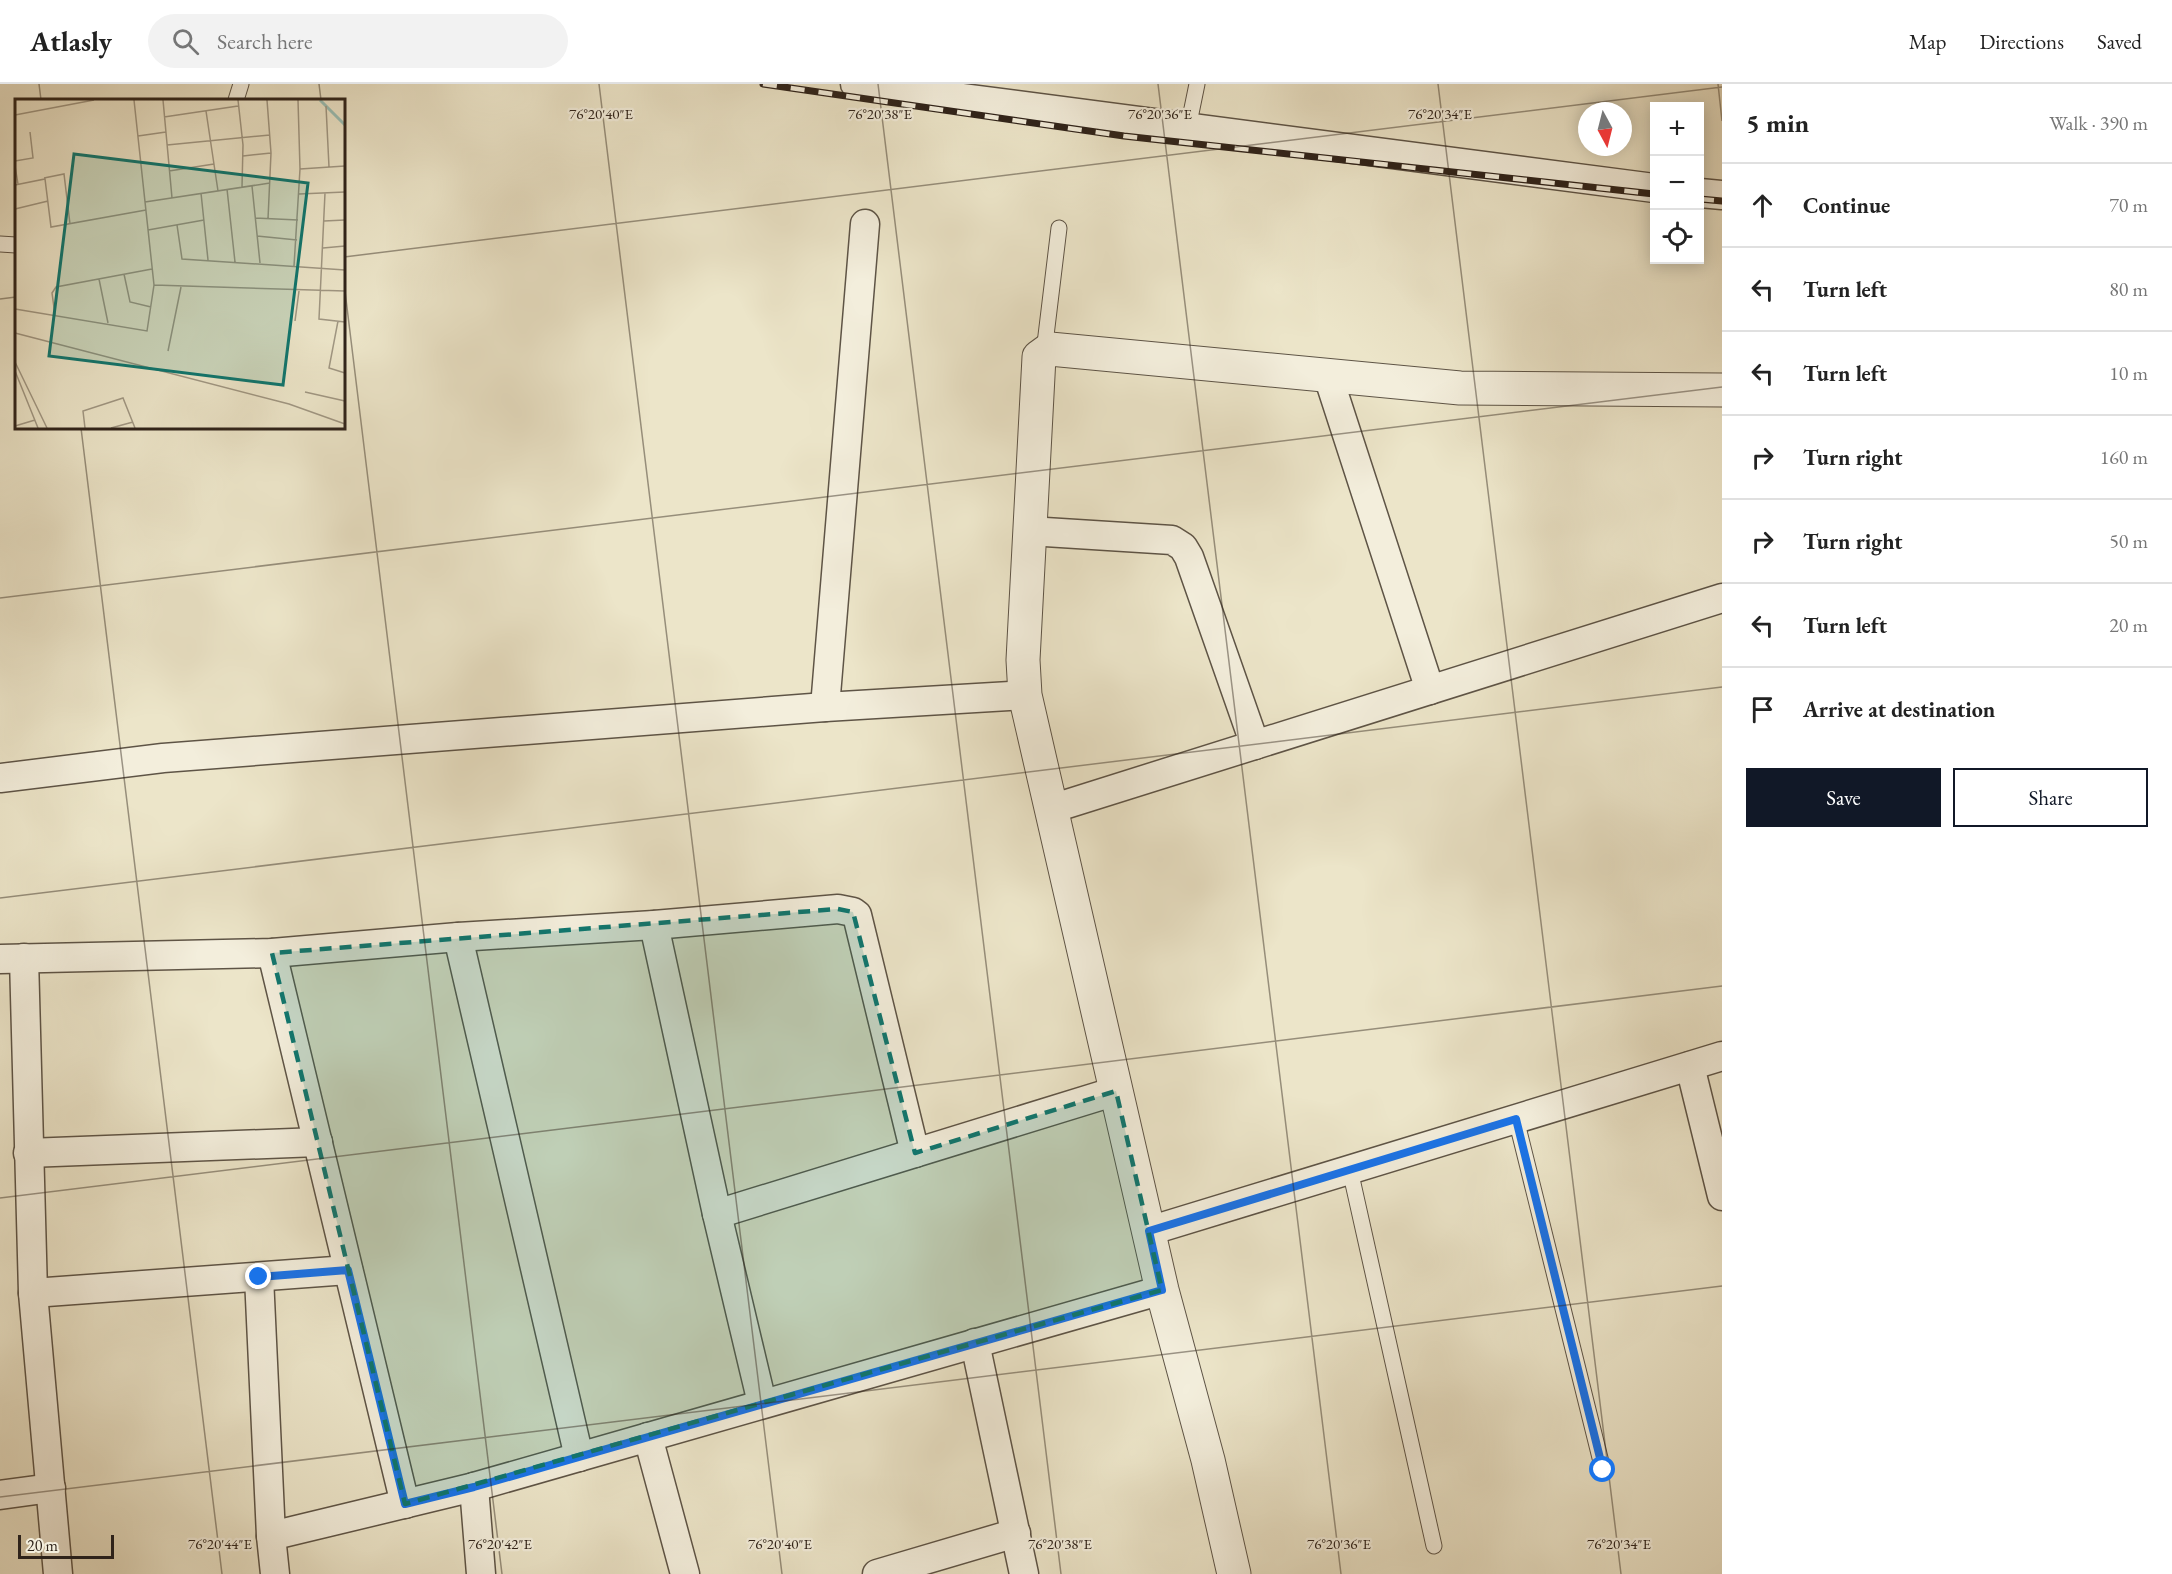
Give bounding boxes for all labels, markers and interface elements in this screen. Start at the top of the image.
search box [148,14,568,68]
text: Atlasly [30,23,112,59]
icon: search [169,25,202,58]
text: Search here [217,27,313,56]
text: Map [1909,28,1946,55]
text: Directions [1979,28,2064,55]
text: Saved [2097,28,2142,55]
inset map [15,99,345,429]
north arrow [1578,102,1632,156]
map controls [1650,102,1704,264]
button: + [1650,102,1704,156]
text: 76°20'40"E [569,104,634,123]
text: 76°20'38"E [848,104,913,123]
text: 76°20'36"E [1128,104,1193,123]
text: 76°20'34"E [1408,104,1473,123]
text: 5 min [1746,106,1809,140]
text: Walk · 390 m [2049,110,2148,136]
button: − [1650,156,1704,210]
icon: ahead [1746,189,1779,222]
text: Continue [1803,191,1890,220]
text: 70 m [2109,192,2148,218]
button: locate [1650,210,1704,264]
icon: left [1746,273,1779,306]
text: Turn left [1803,275,1887,304]
text: 80 m [2109,276,2148,302]
icon: left [1746,357,1779,390]
text: Turn left [1803,359,1887,388]
text: 10 m [2109,360,2148,386]
icon: right [1746,441,1779,474]
text: Turn right [1803,443,1902,472]
text: 160 m [2100,444,2148,470]
icon: right [1746,525,1779,558]
text: Turn right [1803,527,1902,556]
text: 50 m [2109,528,2148,554]
icon: left [1746,609,1779,642]
text: Turn left [1803,611,1887,640]
text: 20 m [2109,612,2148,638]
icon: arrive [1746,693,1779,726]
text: Arrive at destination [1803,695,1995,724]
button: Save [1746,768,1941,827]
button: Share [1953,768,2148,827]
route end [245,1263,271,1289]
route start [1589,1456,1615,1482]
scale bar [18,1532,114,1560]
text: 76°20'44"E [188,1534,253,1553]
text: 76°20'42"E [468,1534,533,1553]
text: 76°20'40"E [748,1534,813,1553]
text: 76°20'38"E [1028,1534,1093,1553]
text: 76°20'36"E [1307,1534,1372,1553]
text: 76°20'34"E [1587,1534,1652,1553]
text: 20 m [27,1535,58,1556]

